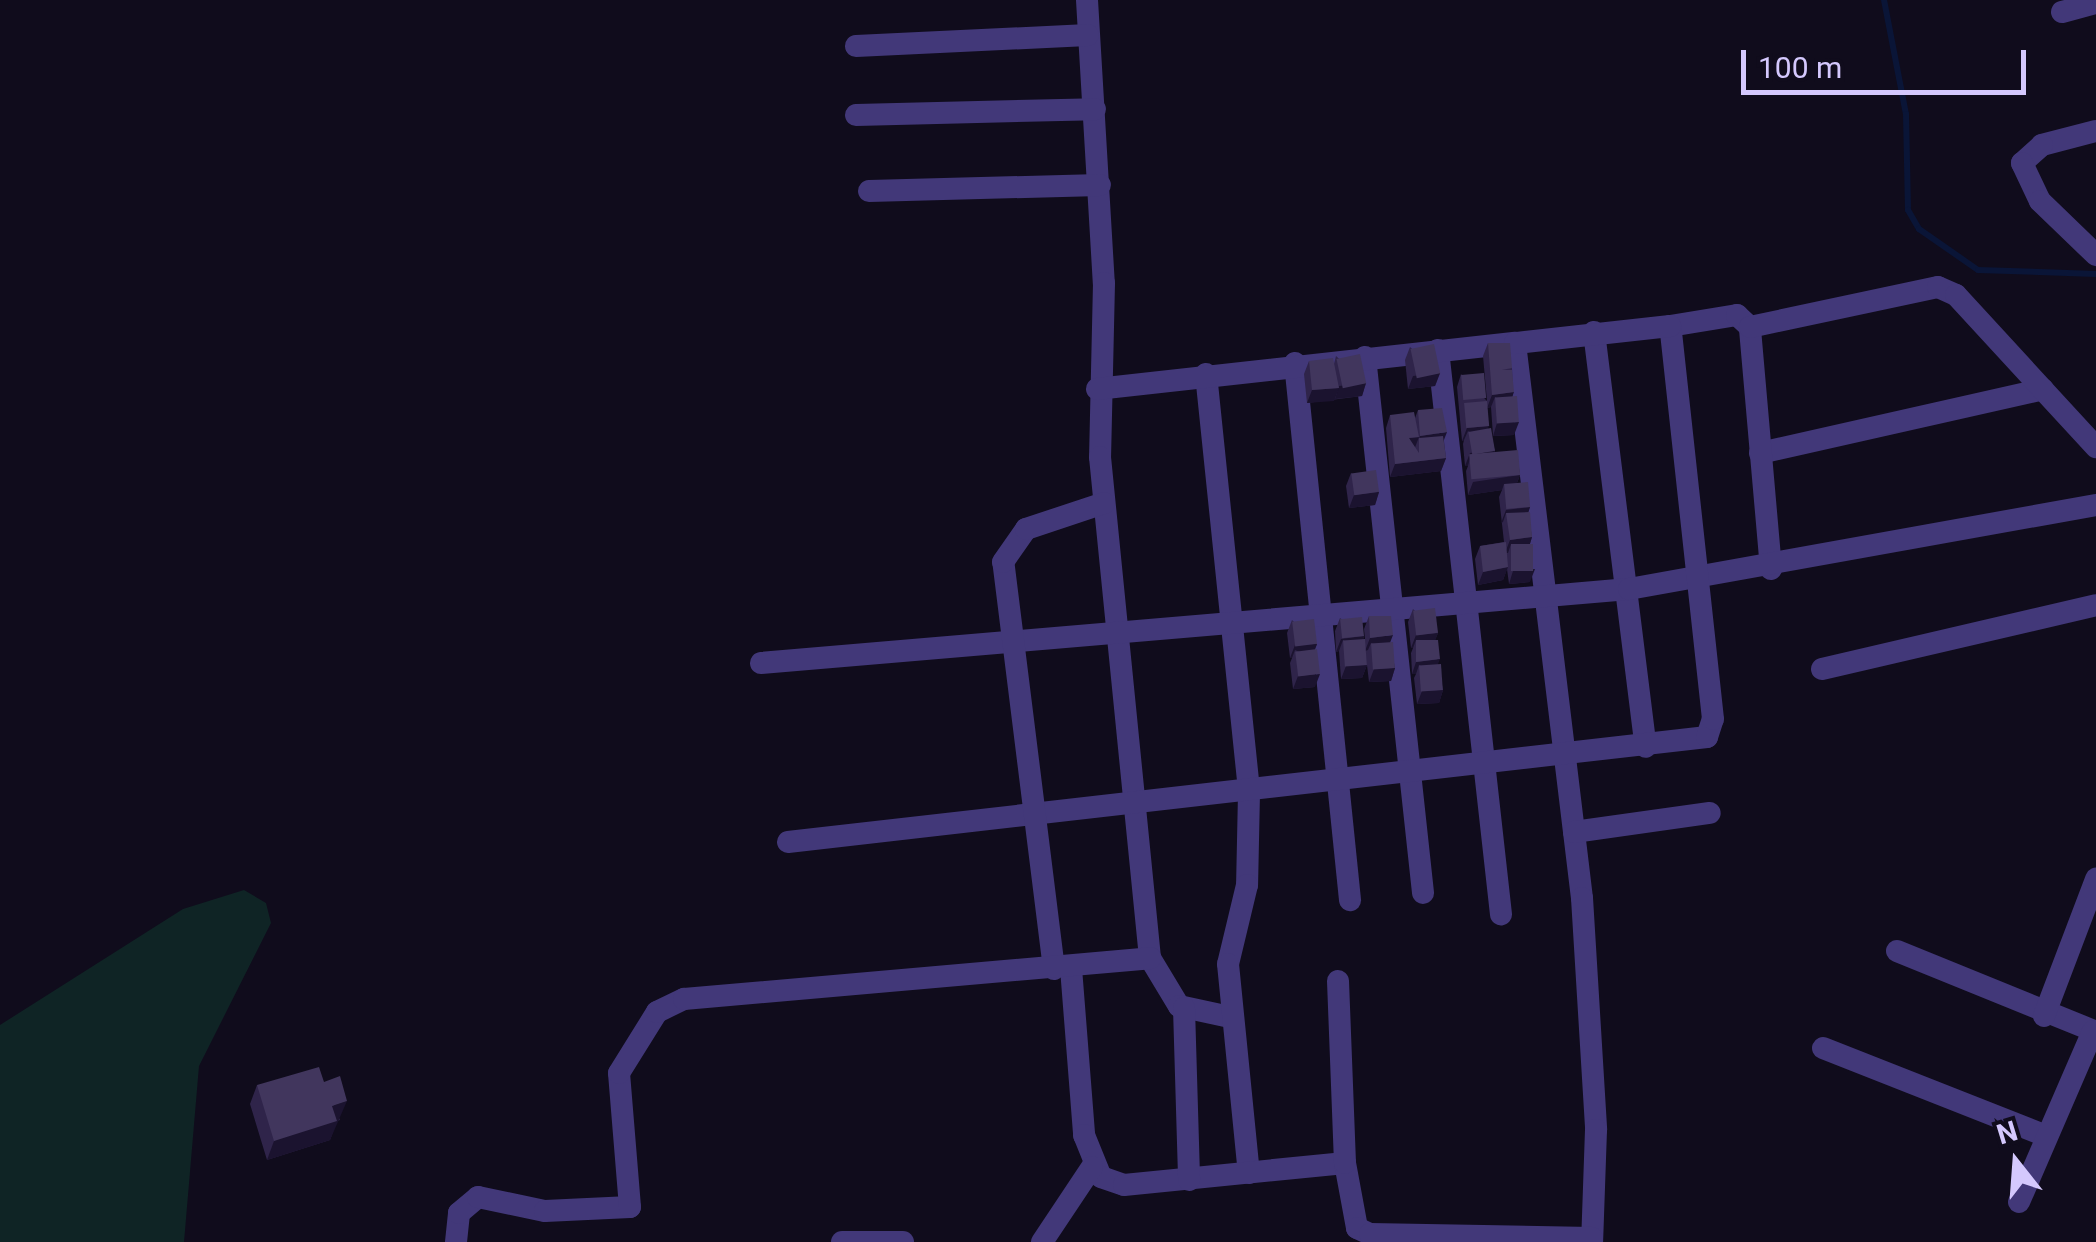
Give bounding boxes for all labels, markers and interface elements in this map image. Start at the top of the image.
scale bar [1746,30,2031,92]
text: 100 m [1758,50,1842,85]
north arrow [1966,1112,2066,1212]
text: N [1993,1114,2021,1152]

